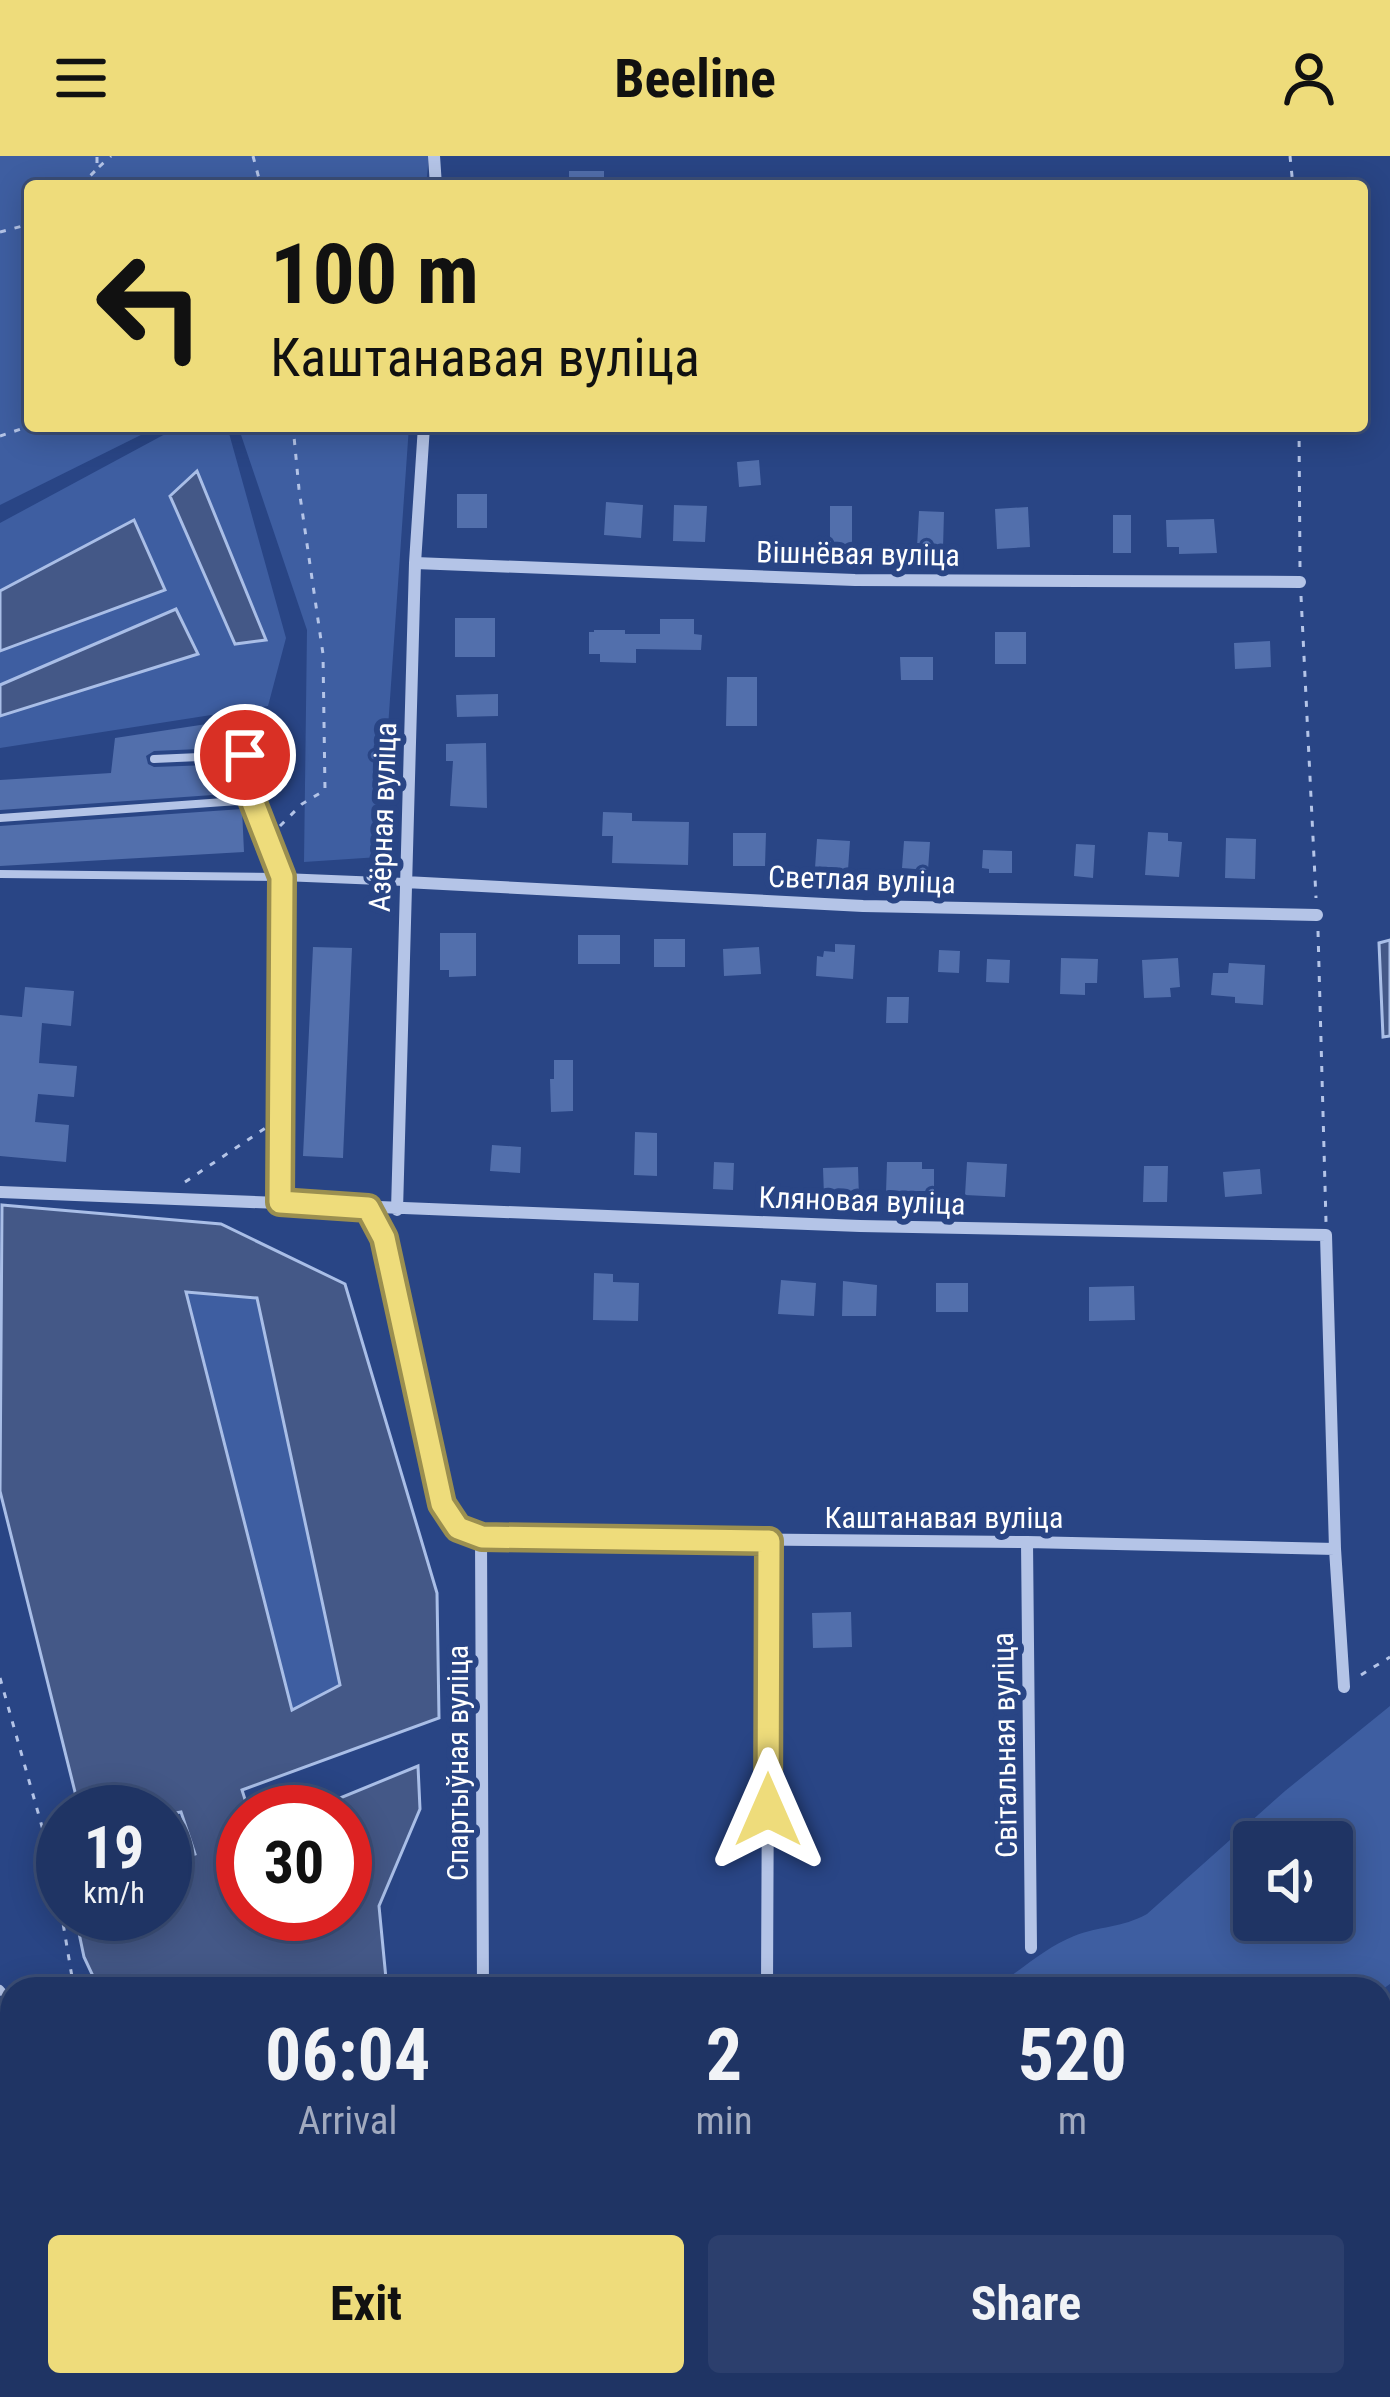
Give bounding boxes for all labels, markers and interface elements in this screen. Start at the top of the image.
icon: menu [48,45,114,111]
icon: person [1276,45,1342,111]
text: Beeline [614,47,776,110]
text: 100 m [270,225,479,324]
icon: left [72,228,228,384]
text: Каштанавая вуліца [270,326,700,389]
street label: Вішнёвая вуліца [756,534,960,573]
pin [194,704,296,806]
icon: arrive [212,722,278,788]
street label: Азёрная вуліца [362,722,403,912]
street label: Светлая вуліца [768,859,956,900]
street label: Кляновая вуліца [758,1179,966,1222]
street label: Каштанавая вуліца [825,1500,1063,1535]
street label: Світальная вуліца [985,1632,1024,1858]
street label: Спартыўная вуліца [440,1645,475,1881]
position arrow [705,1747,831,1873]
speed limit sign: 30 [216,1785,372,1941]
text: 19 [84,1812,144,1883]
map controls [1233,1821,1353,1941]
button: sound [1233,1821,1353,1941]
text: km/h [83,1875,145,1910]
text: 06:04 [265,2013,430,2098]
text: 2 [706,2013,742,2098]
text: 520 [1018,2013,1127,2098]
text: Arrival [298,2098,397,2144]
text: min [695,2098,753,2144]
text: m [1058,2098,1087,2144]
button: Exit [48,2235,684,2373]
button: Share [708,2235,1344,2373]

